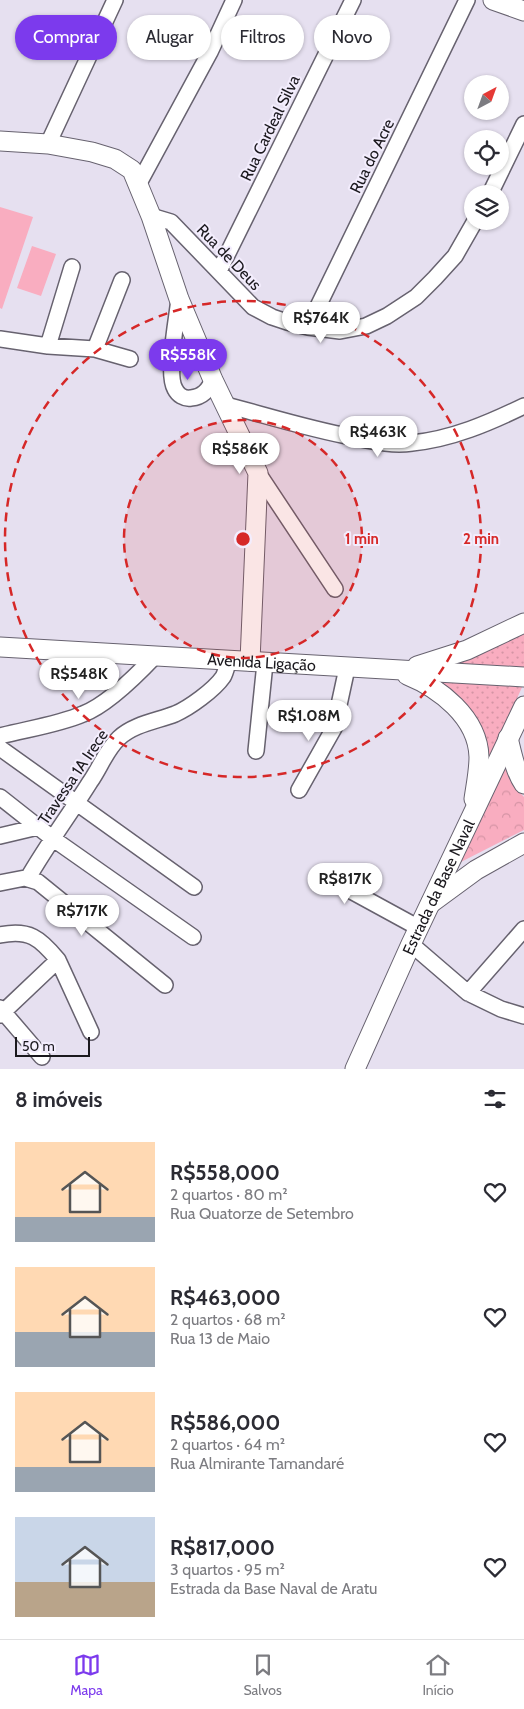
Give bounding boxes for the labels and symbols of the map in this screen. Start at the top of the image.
street label: Rua Cardeal Silva [236,72,304,184]
north arrow [464,75,509,120]
street label: Rua do Acre [346,116,398,196]
street label: Rua de Deus [193,220,265,294]
pin: R$764K [280,302,362,344]
pin: R$558K [147,338,229,381]
pin: R$463K [337,416,419,458]
pin: R$586K [199,432,281,475]
centre of rings [234,530,252,548]
text: 1 min [345,530,379,548]
text: 2 min [463,530,499,548]
street label: Avenida Ligação [207,649,317,675]
pin: R$548K [38,658,120,700]
pin: R$1.08M [263,700,355,742]
street label: Travessa 1A Irece [34,726,112,828]
street label: Estrada da Base Naval [398,816,478,958]
pin: R$817K [304,862,386,905]
pin: R$717K [41,894,123,937]
scale bar [15,1034,90,1057]

